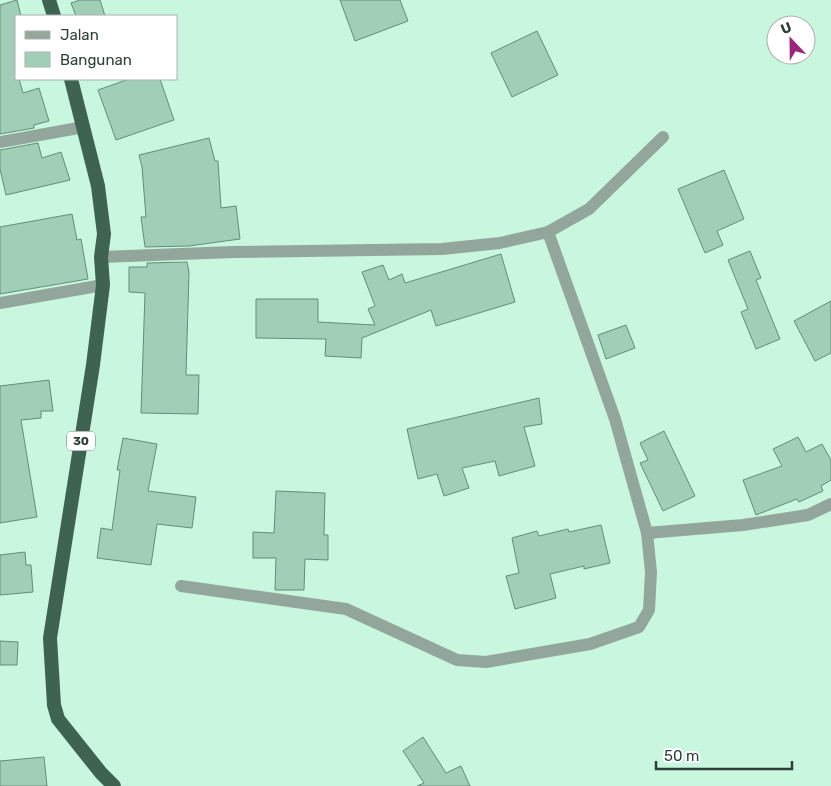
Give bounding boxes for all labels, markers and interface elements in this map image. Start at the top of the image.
legend [15,15,178,80]
north arrow [766,15,816,65]
text: U [778,19,794,38]
text: Jalan [60,26,99,44]
text: Bangunan [60,51,132,69]
road number: 30 [67,432,95,451]
scale bar [656,738,792,770]
text: 50 m [664,747,699,765]

